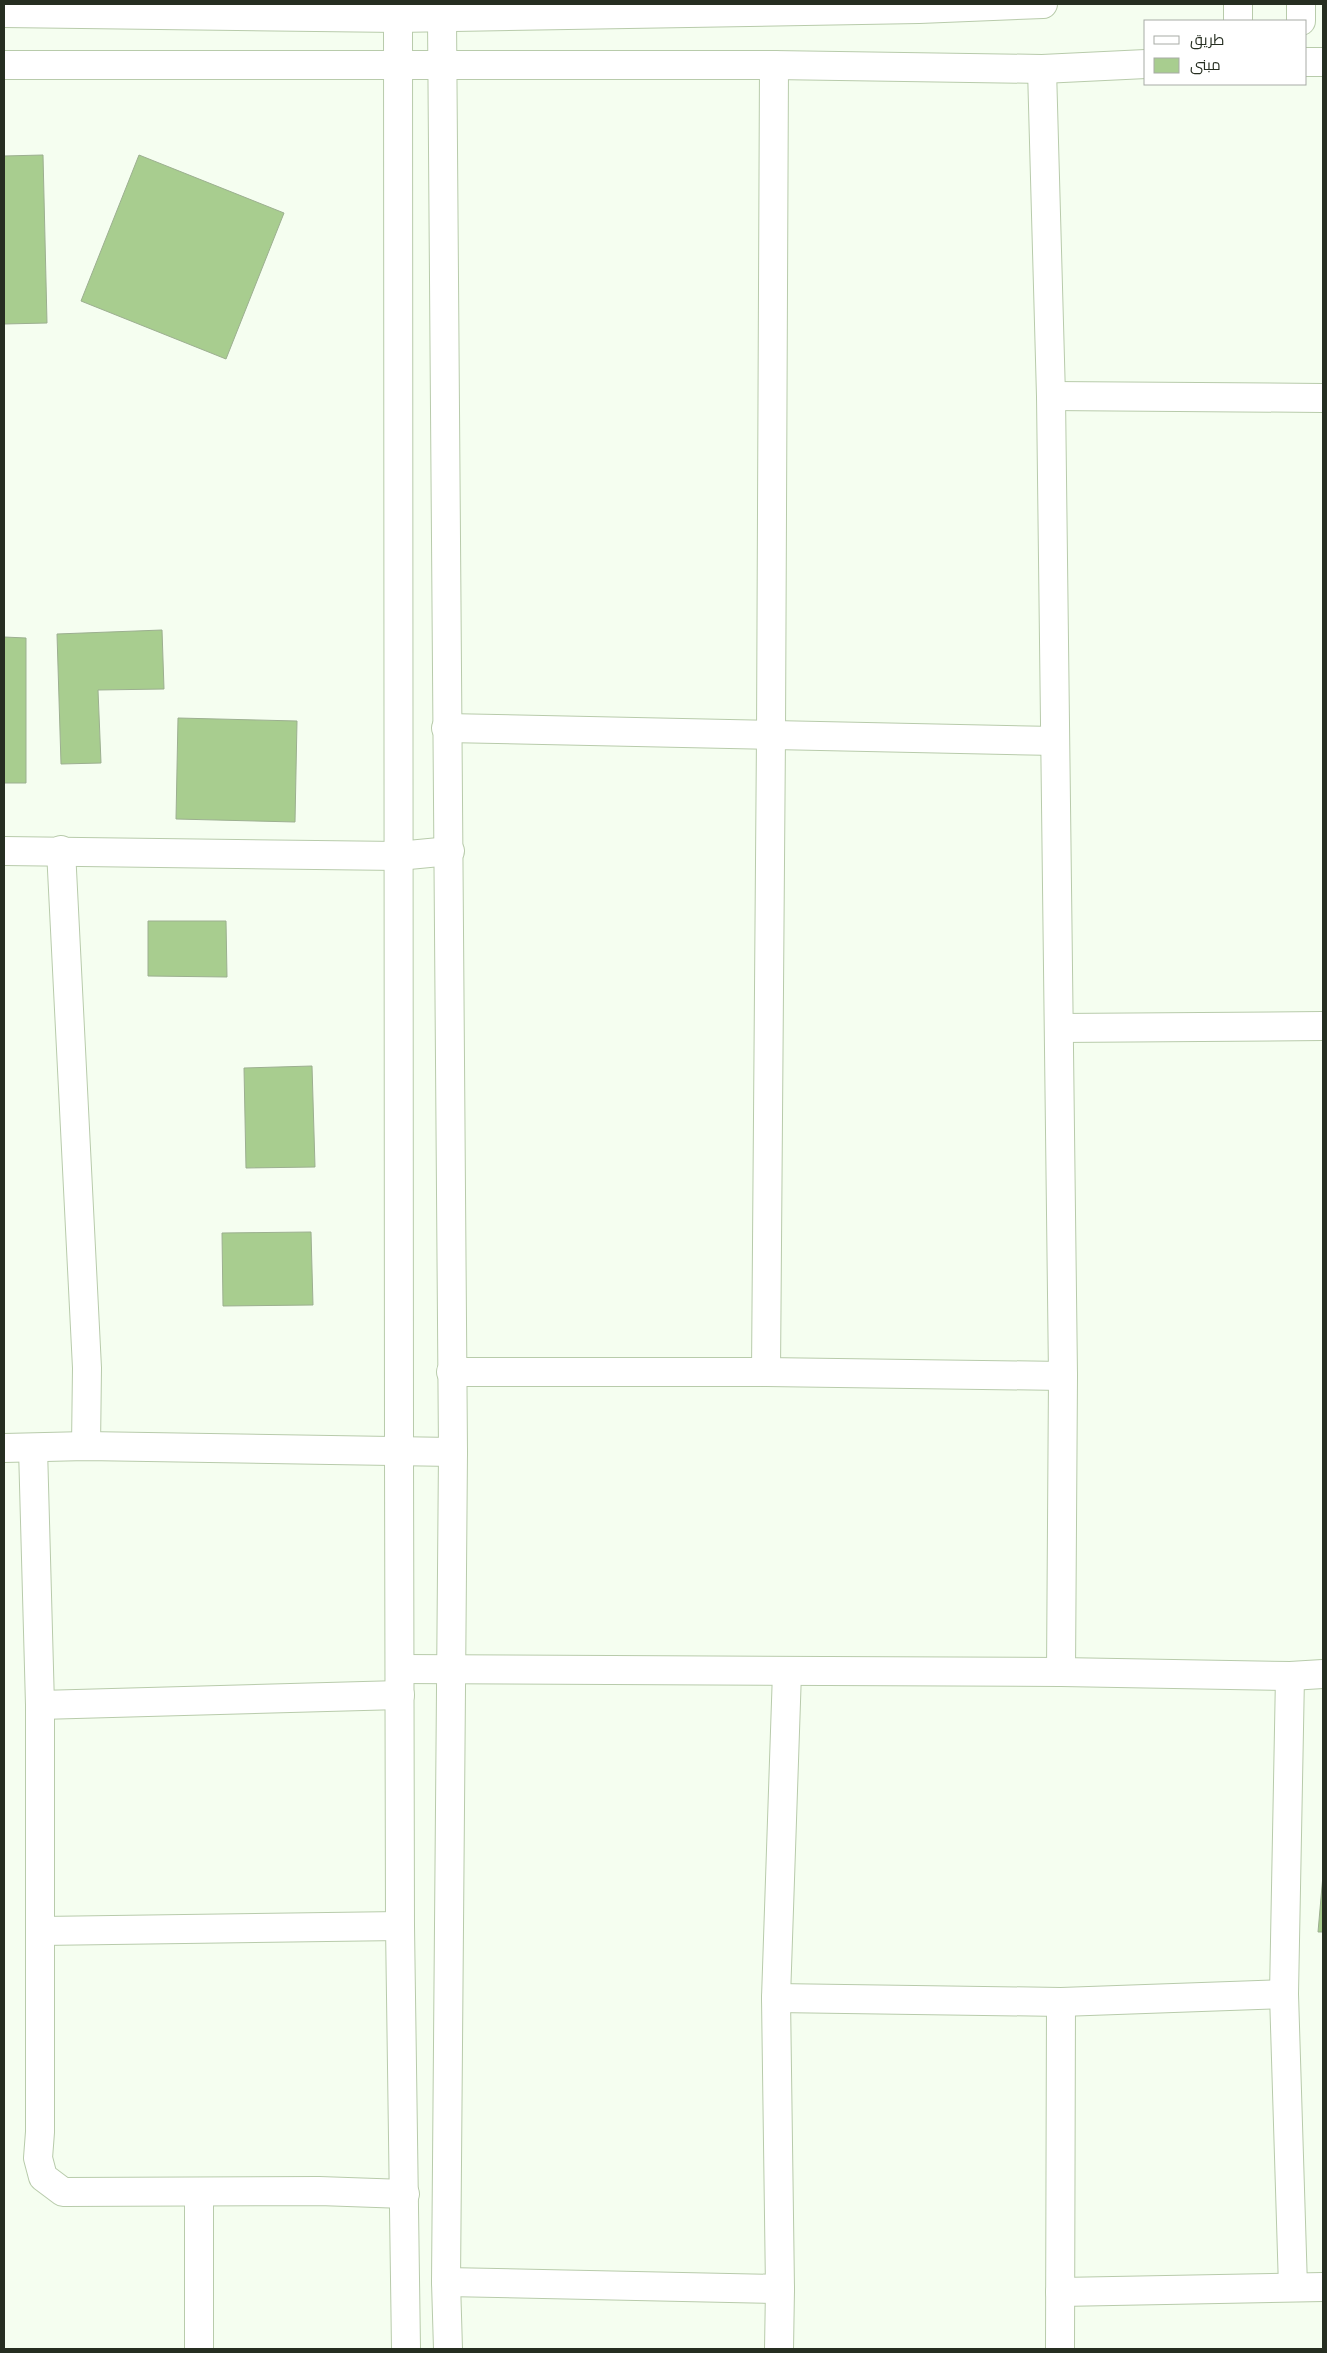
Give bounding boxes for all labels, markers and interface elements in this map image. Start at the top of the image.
legend [1144,20,1307,85]
text: طريق [1190,29,1224,50]
text: مبنى [1190,54,1221,75]

